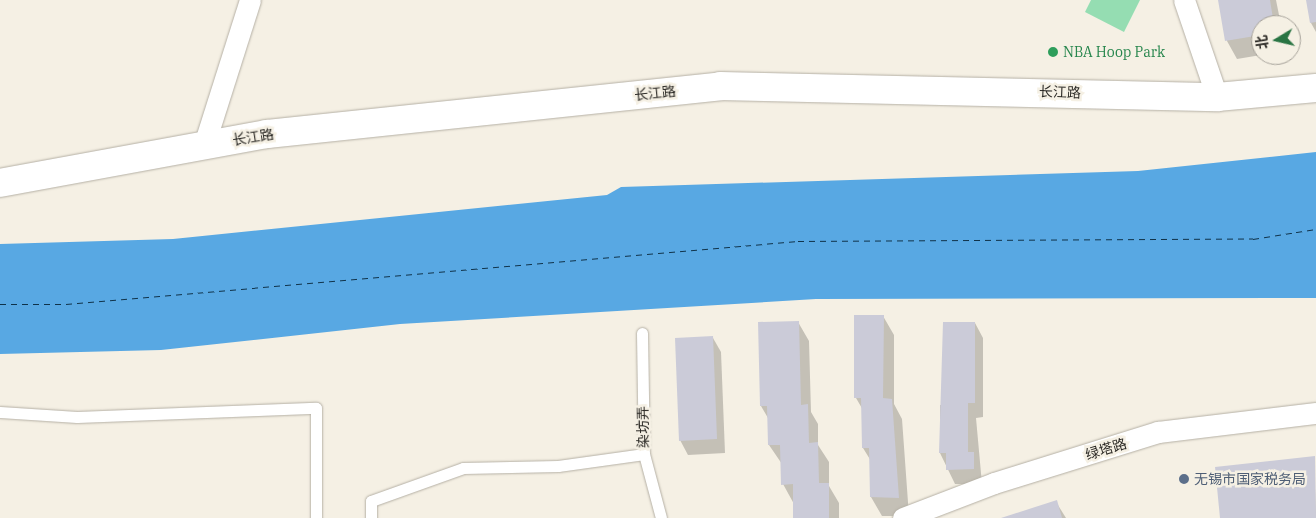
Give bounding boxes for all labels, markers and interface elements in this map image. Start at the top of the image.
north arrow [1251,15,1301,65]
text: 北 [1252,34,1272,51]
place label: NBA Hoop Park [1063,44,1165,60]
marker: NBA Hoop Park [1047,46,1059,58]
street label: 长江路 [633,82,677,104]
street label: 长江路 [1039,83,1081,101]
street label: 长江路 [231,125,275,149]
street label: 染坊弄 [634,406,652,448]
street label: 绿塔路 [1083,435,1129,463]
place label: 无锡市国家税务局 [1194,471,1306,487]
marker: 无锡市国家税务局 [1178,473,1190,485]

